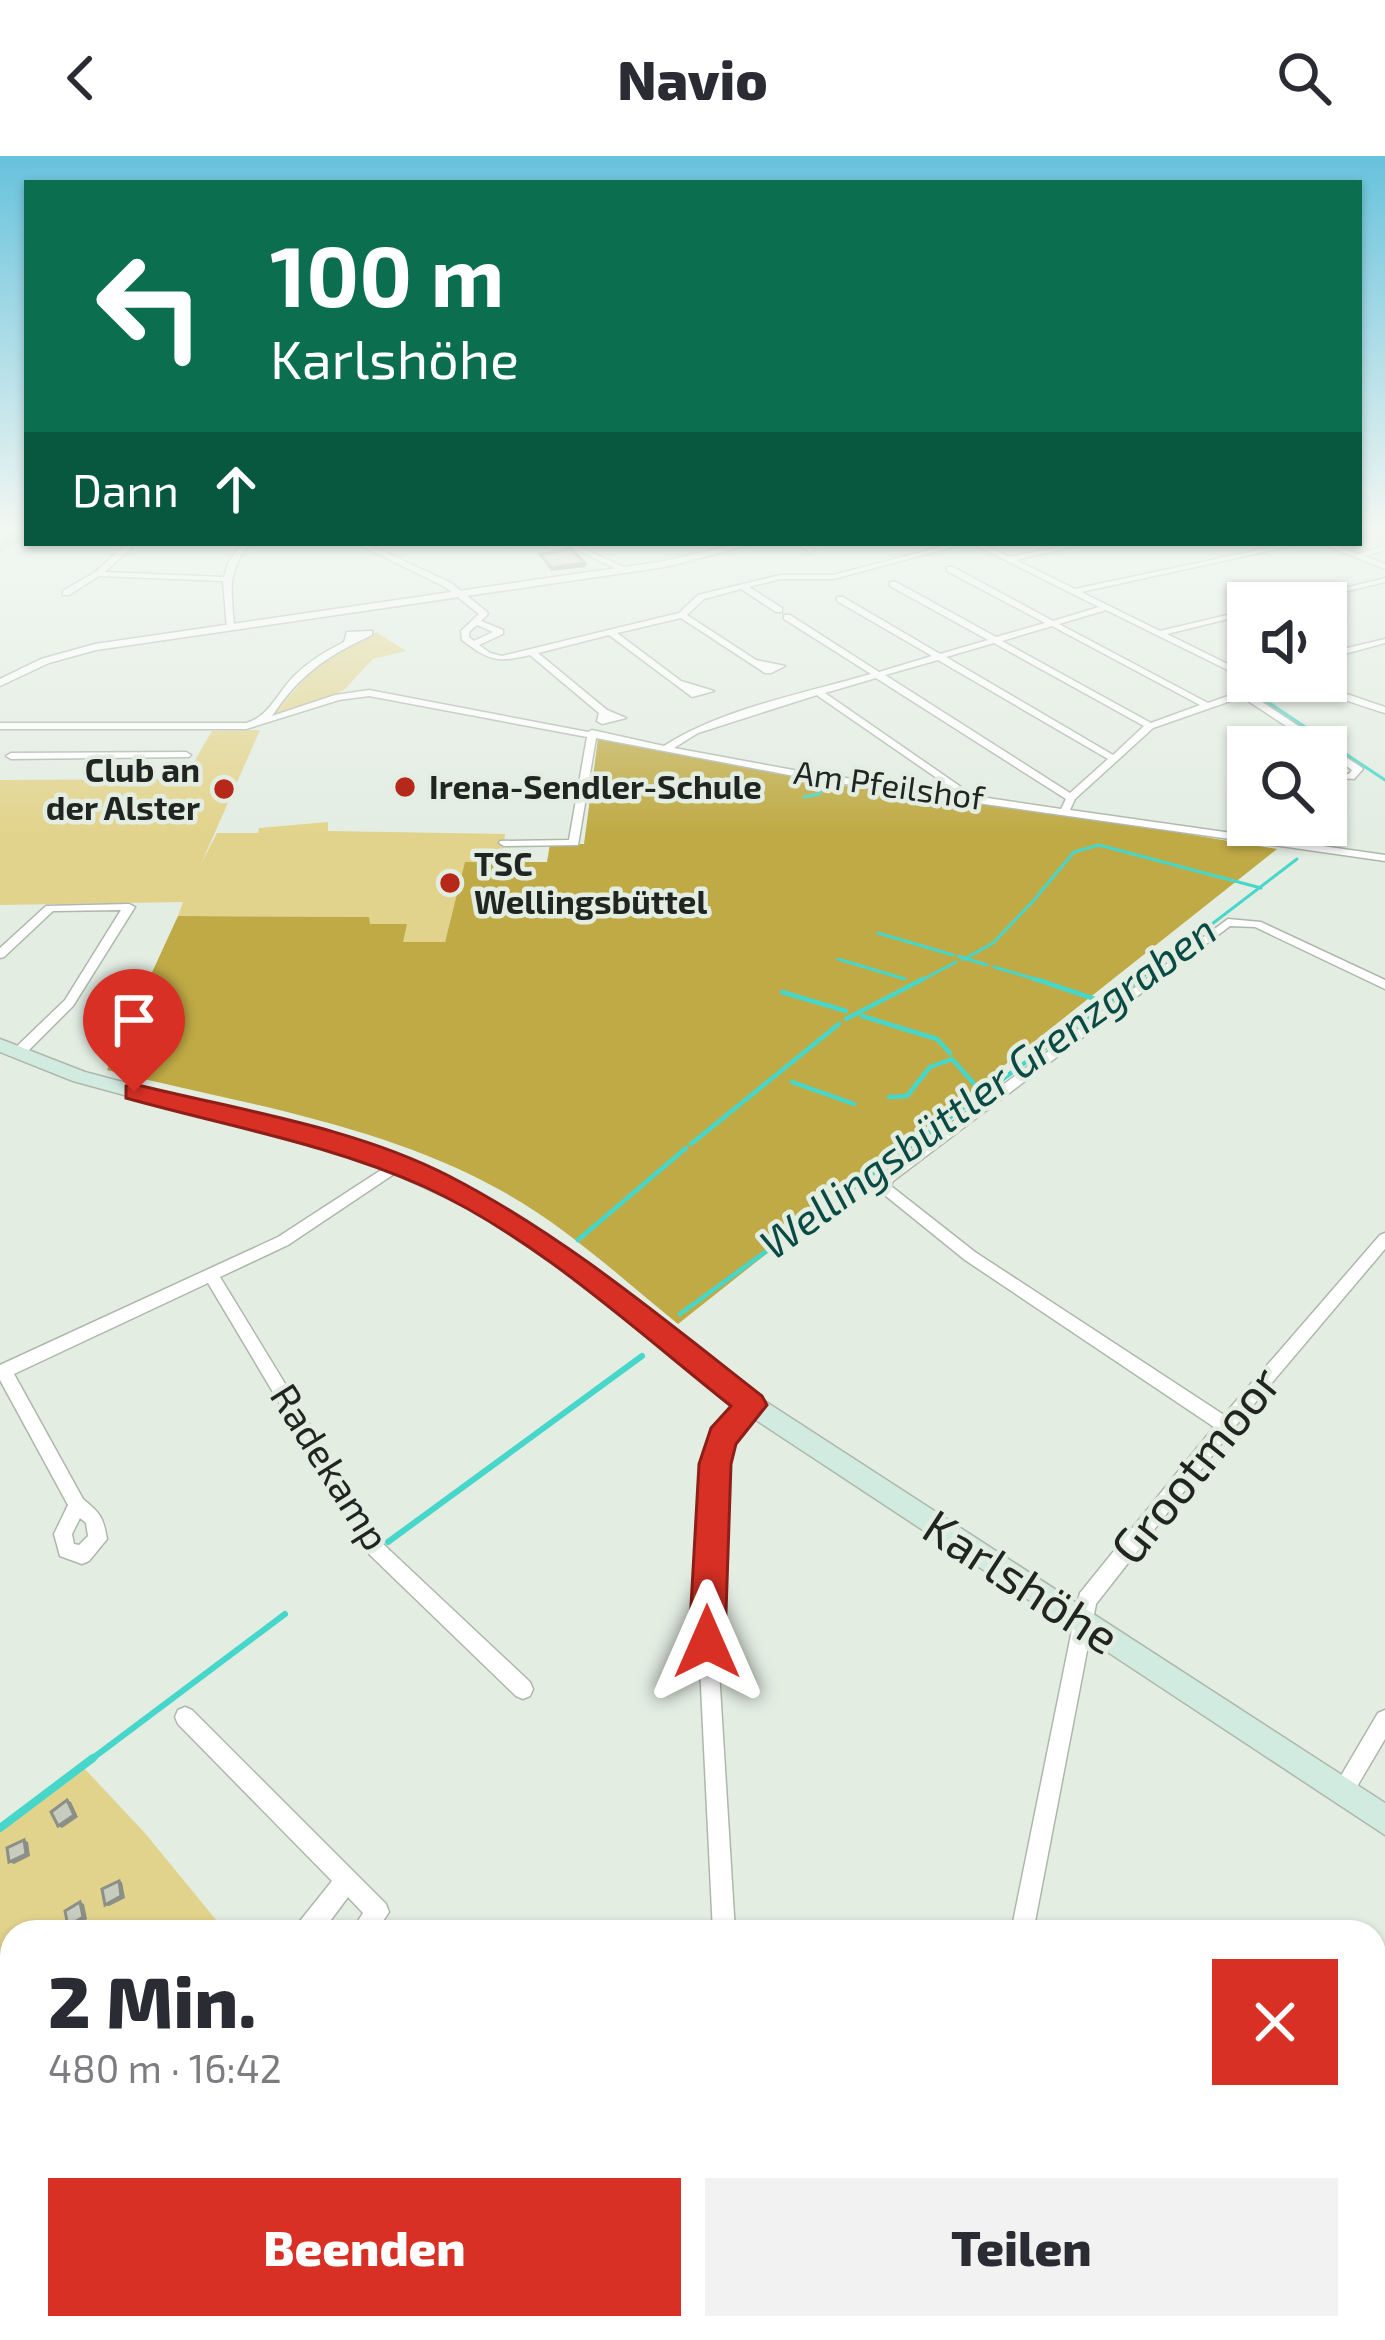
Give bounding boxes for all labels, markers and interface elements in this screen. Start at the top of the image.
icon: back [48,45,114,111]
icon: search [1271,45,1337,111]
text: Navio [617,46,768,111]
text: 100 m [270,223,504,324]
icon: left [72,228,228,384]
text: Karlshöhe [270,325,519,390]
icon: ahead [203,456,269,522]
text: Dann [72,462,179,516]
map controls [1227,582,1347,846]
button: sound [1227,582,1347,702]
button: search [1227,726,1347,846]
place label: Club an der Alster [46,749,200,827]
street label: Am Pfeilshof [792,751,988,817]
place label: Irena-Sendler-Schule [429,766,762,806]
marker: Irena-Sendler-Schule [392,774,418,800]
marker: Club an der Alster [211,776,237,802]
place label: TSC Wellingsbüttel [474,843,707,921]
marker: TSC Wellingsbüttel [437,870,463,896]
water label: Wellingsbüttler Grenzgraben [749,903,1225,1269]
pin [83,969,185,1092]
icon: arrive [101,987,167,1053]
street label: Grootmoor [1097,1353,1292,1574]
street label: Radekamp [262,1375,401,1558]
street label: Karlshöhe [913,1496,1131,1665]
position arrow [644,1579,770,1705]
text: 2 Min. [48,1956,256,2042]
button: close [1212,1959,1338,2085]
text: 480 m · 16:42 [48,2044,282,2091]
button: Beenden [48,2178,681,2316]
button: Teilen [705,2178,1338,2316]

